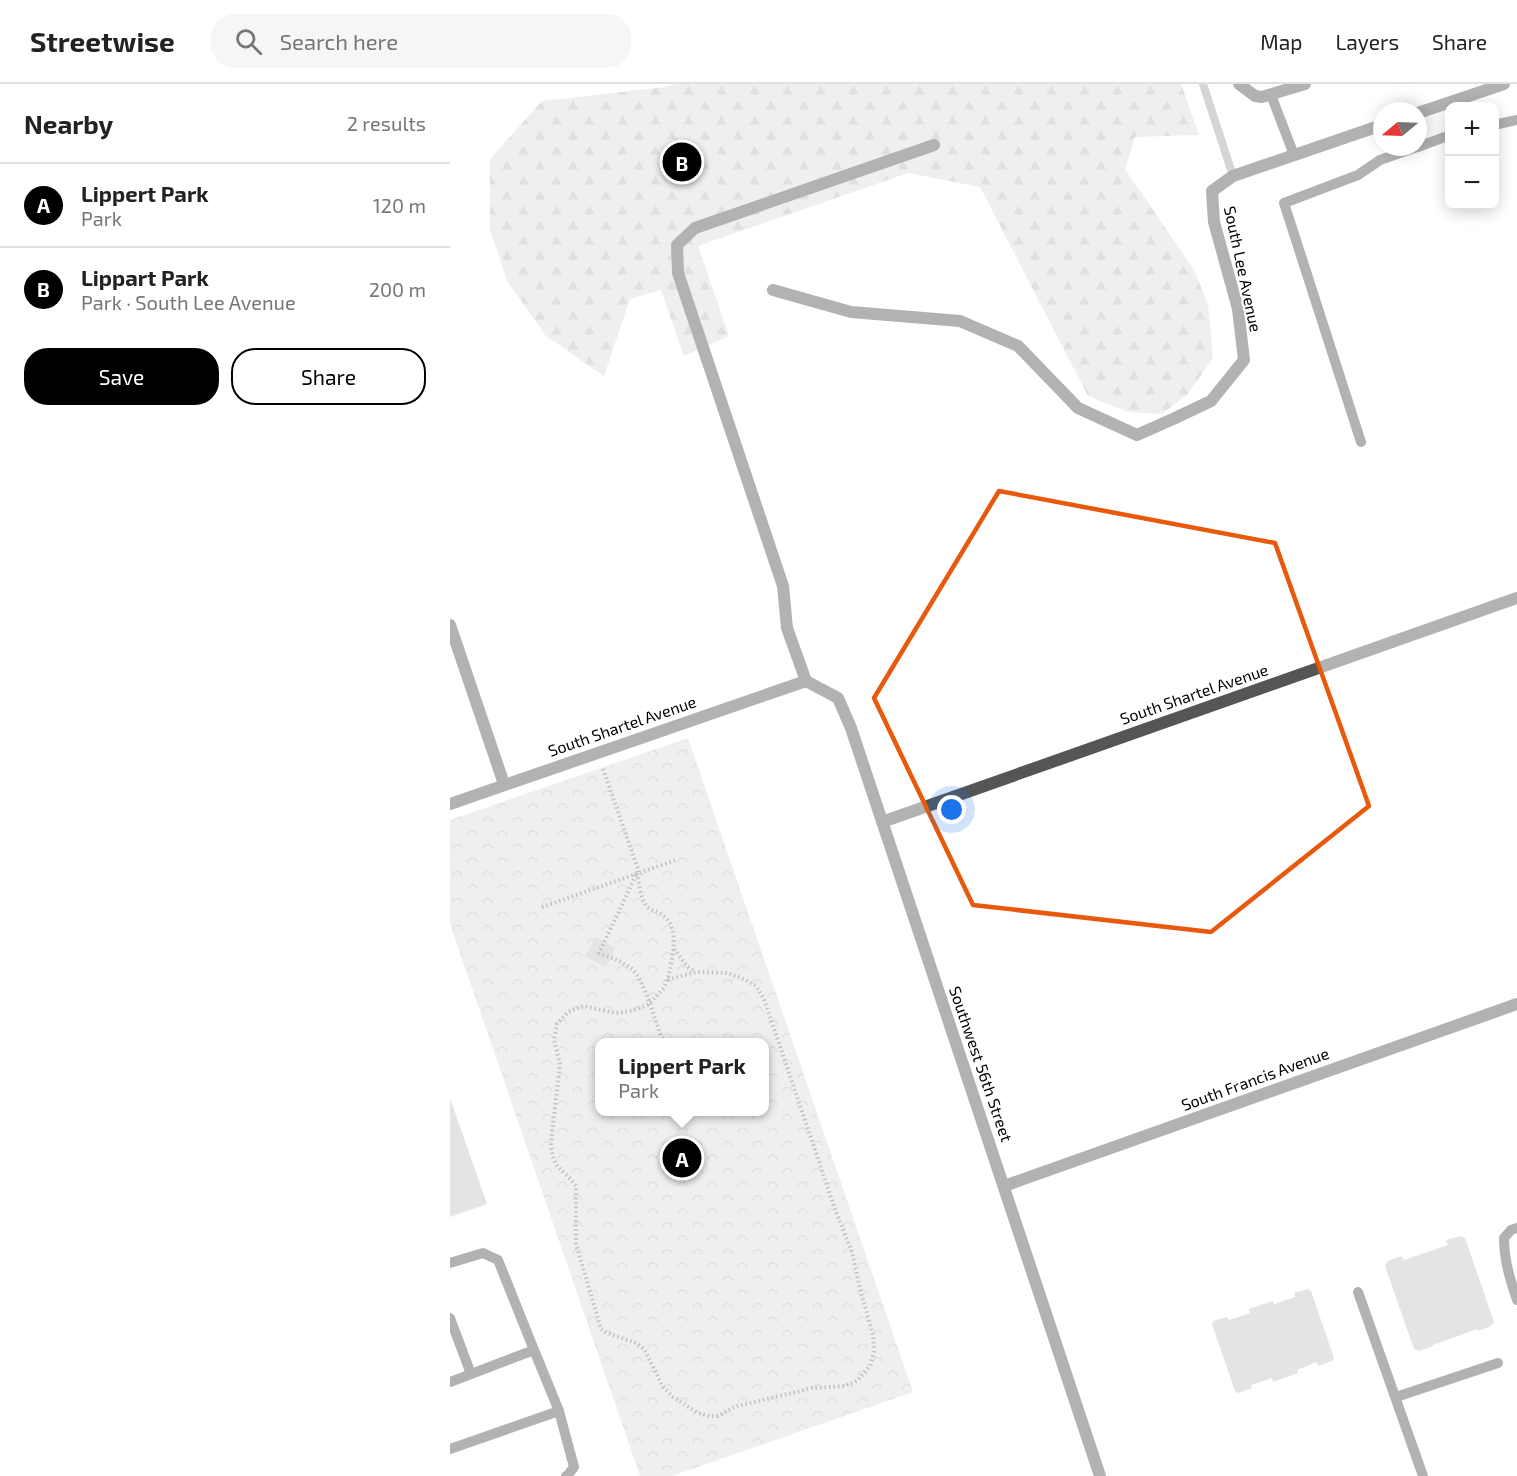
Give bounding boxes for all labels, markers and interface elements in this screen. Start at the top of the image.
search box [211,14,631,68]
text: Streetwise [30,24,175,58]
icon: search [232,25,265,58]
text: Search here [280,28,398,54]
text: Map [1260,29,1302,54]
text: Layers [1335,29,1399,54]
text: Share [1432,29,1487,54]
north arrow [1373,102,1427,156]
map controls [1445,102,1499,210]
button: + [1445,102,1499,156]
text: Nearby [24,108,113,139]
text: 2 results [347,111,426,135]
pin: B [662,140,702,184]
button: − [1445,156,1499,210]
text: Lippert Park [81,180,209,206]
text: A [37,193,50,217]
text: 120 m [373,193,426,217]
street label: South Lee Avenue [1221,204,1266,334]
text: Park [81,206,122,230]
text: Lippart Park [81,264,209,290]
text: B [37,277,50,301]
text: 200 m [369,277,426,301]
text: Park · South Lee Avenue [81,290,296,314]
button: Save [24,348,219,405]
button: Share [231,348,426,405]
street label: South Shartel Avenue [1117,659,1270,728]
street label: South Shartel Avenue [545,691,698,760]
your location [937,795,966,824]
street label: Southwest 56th Street [946,984,1017,1144]
popup [595,1038,769,1116]
street label: South Francis Avenue [1178,1043,1331,1114]
text: Lippert Park [618,1052,746,1078]
text: Park [618,1078,659,1102]
pin: A [662,1136,702,1180]

